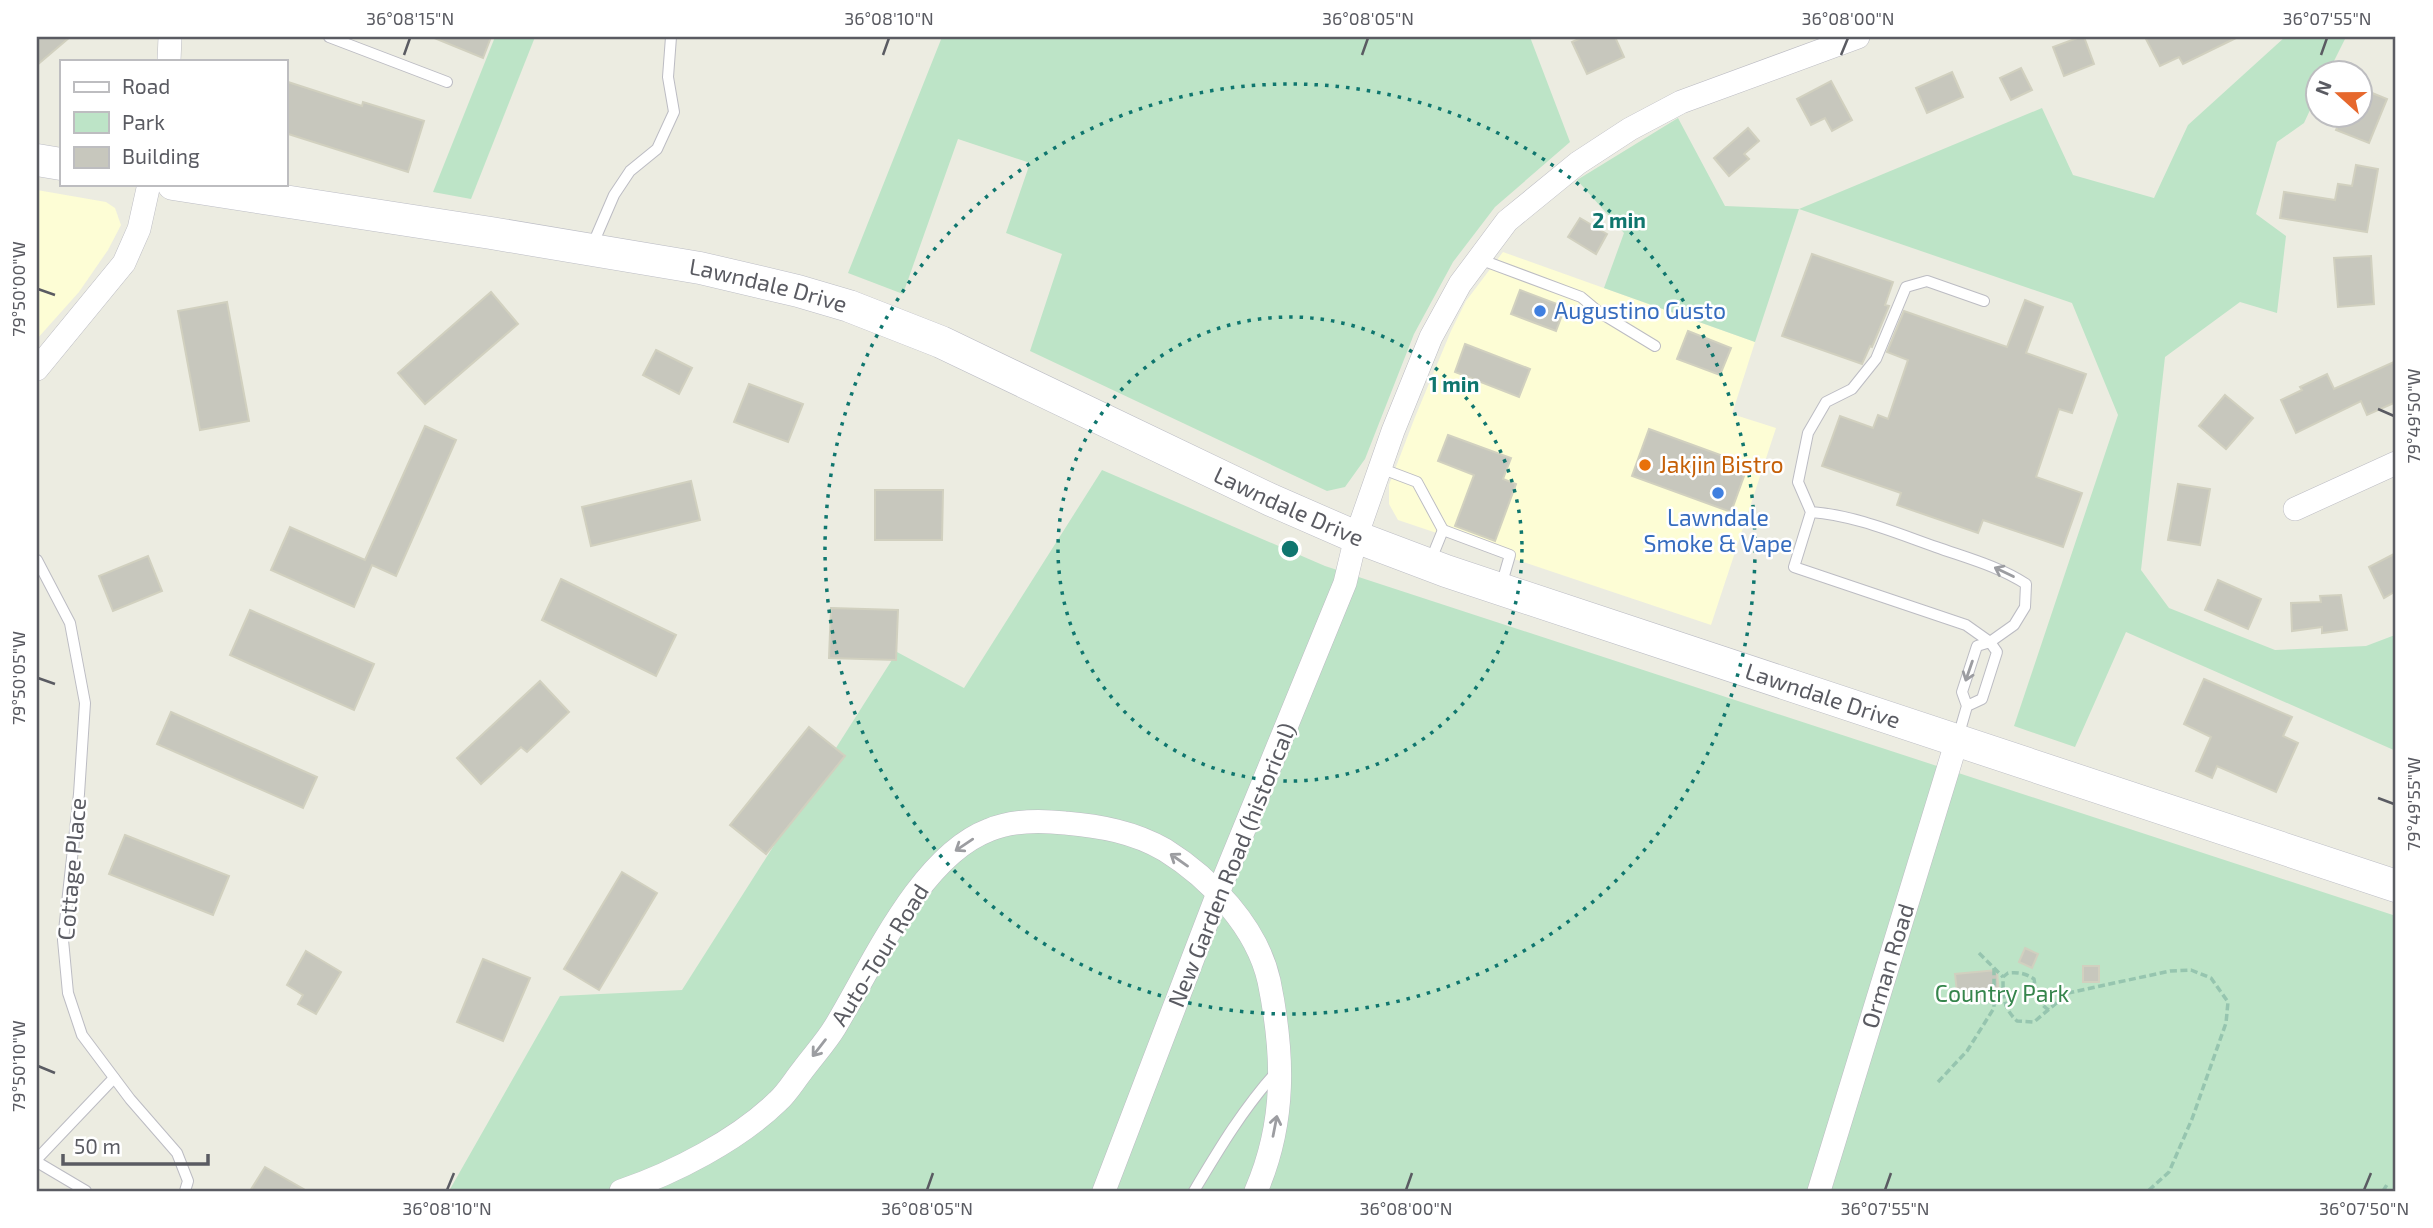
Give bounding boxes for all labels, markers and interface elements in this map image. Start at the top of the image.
text: 36°08'15"N [366,7,454,29]
text: 36°08'10"N [844,7,934,29]
text: 36°08'05"N [1322,7,1414,29]
text: 36°08'00"N [1801,7,1895,29]
text: 36°07'55"N [2282,7,2372,29]
legend [60,60,287,186]
north arrow [2304,60,2374,130]
text: Road [122,73,170,98]
text: N [2309,77,2336,98]
text: Park [122,109,165,134]
text: Building [122,143,200,168]
text: 2 min [1592,207,1646,232]
text: 79°50'00"W [7,241,29,337]
street label: Lawndale Drive [688,251,851,318]
place label: Augustino Gusto [1554,296,1726,324]
marker: Augustino Gusto [1532,303,1548,319]
text: 79°49'50"W [2402,368,2424,464]
text: 1 min [1429,371,1479,396]
place label: Jakjin Bistro [1659,450,1784,478]
marker: Jakjin Bistro [1637,457,1653,473]
street label: Lawndale Drive [1209,460,1368,552]
marker: Lawndale Smoke & Vape [1710,485,1726,501]
place label: Lawndale Smoke & Vape [1644,503,1792,557]
centre of rings [1278,537,1302,561]
one-way arrow [1995,565,2015,579]
text: 79°50'05"W [7,631,29,725]
street label: Lawndale Drive [1742,656,1904,734]
one-way arrow [1962,660,1974,682]
street label: New Garden Road (historical) [1161,718,1301,1011]
text: 79°49'55"W [2402,757,2424,851]
street label: Cottage Place [51,796,91,941]
one-way arrow [955,838,975,852]
one-way arrow [1170,852,1189,867]
street label: Auto-Tour Road [824,878,934,1031]
street label: Orman Road [1855,900,1919,1031]
park label: Country Park [1935,979,2070,1007]
text: 79°50'10"W [7,1020,29,1112]
one-way arrow [812,1039,827,1057]
one-way arrow [1269,1115,1282,1138]
scale bar [63,1123,208,1167]
text: 50 m [74,1133,121,1158]
text: 36°08'10"N [402,1197,492,1219]
text: 36°08'05"N [881,1197,973,1219]
text: 36°08'00"N [1359,1197,1453,1219]
text: 36°07'55"N [1840,1197,1930,1219]
text: 36°07'50"N [2319,1197,2409,1219]

